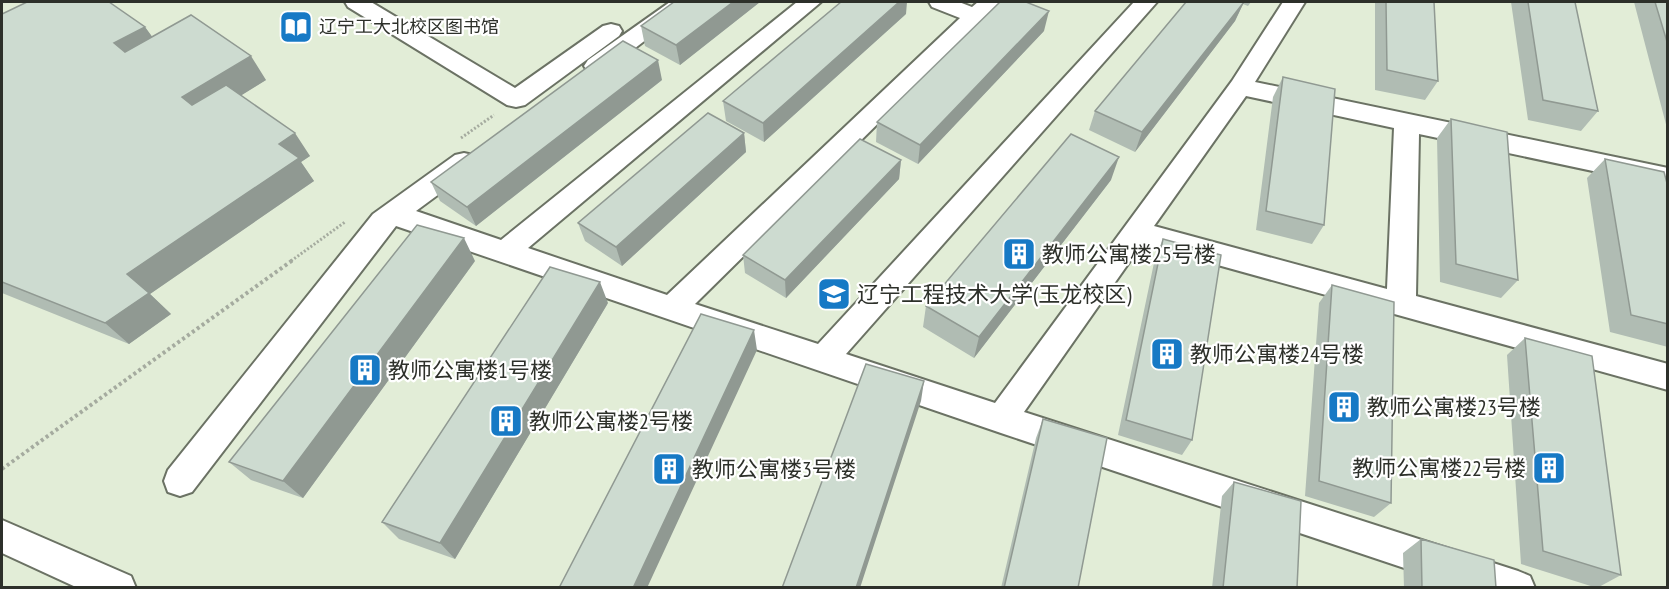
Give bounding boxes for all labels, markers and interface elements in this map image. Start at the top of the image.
library icon: 辽宁工大北校区图书馆 [278,9,314,45]
place label: 辽宁工大北校区图书馆 [319,15,499,38]
building icon: 教师公寓楼25号楼 [1001,236,1037,272]
place label: 教师公寓楼25号楼 [1042,240,1216,268]
school or university icon: 辽宁工程技术大学(玉龙校区) [816,276,852,312]
place label: 辽宁工程技术大学(玉龙校区) [857,280,1132,308]
building icon: 教师公寓楼24号楼 [1149,336,1185,372]
place label: 教师公寓楼24号楼 [1190,340,1364,368]
building icon: 教师公寓楼1号楼 [347,352,383,388]
place label: 教师公寓楼1号楼 [388,356,552,384]
building icon: 教师公寓楼23号楼 [1326,389,1362,425]
place label: 教师公寓楼23号楼 [1367,393,1541,421]
building icon: 教师公寓楼2号楼 [488,403,524,439]
place label: 教师公寓楼2号楼 [529,407,693,435]
building icon: 教师公寓楼22号楼 [1531,450,1567,486]
building icon: 教师公寓楼3号楼 [651,451,687,487]
place label: 教师公寓楼22号楼 [1352,454,1526,482]
place label: 教师公寓楼3号楼 [692,455,856,483]

